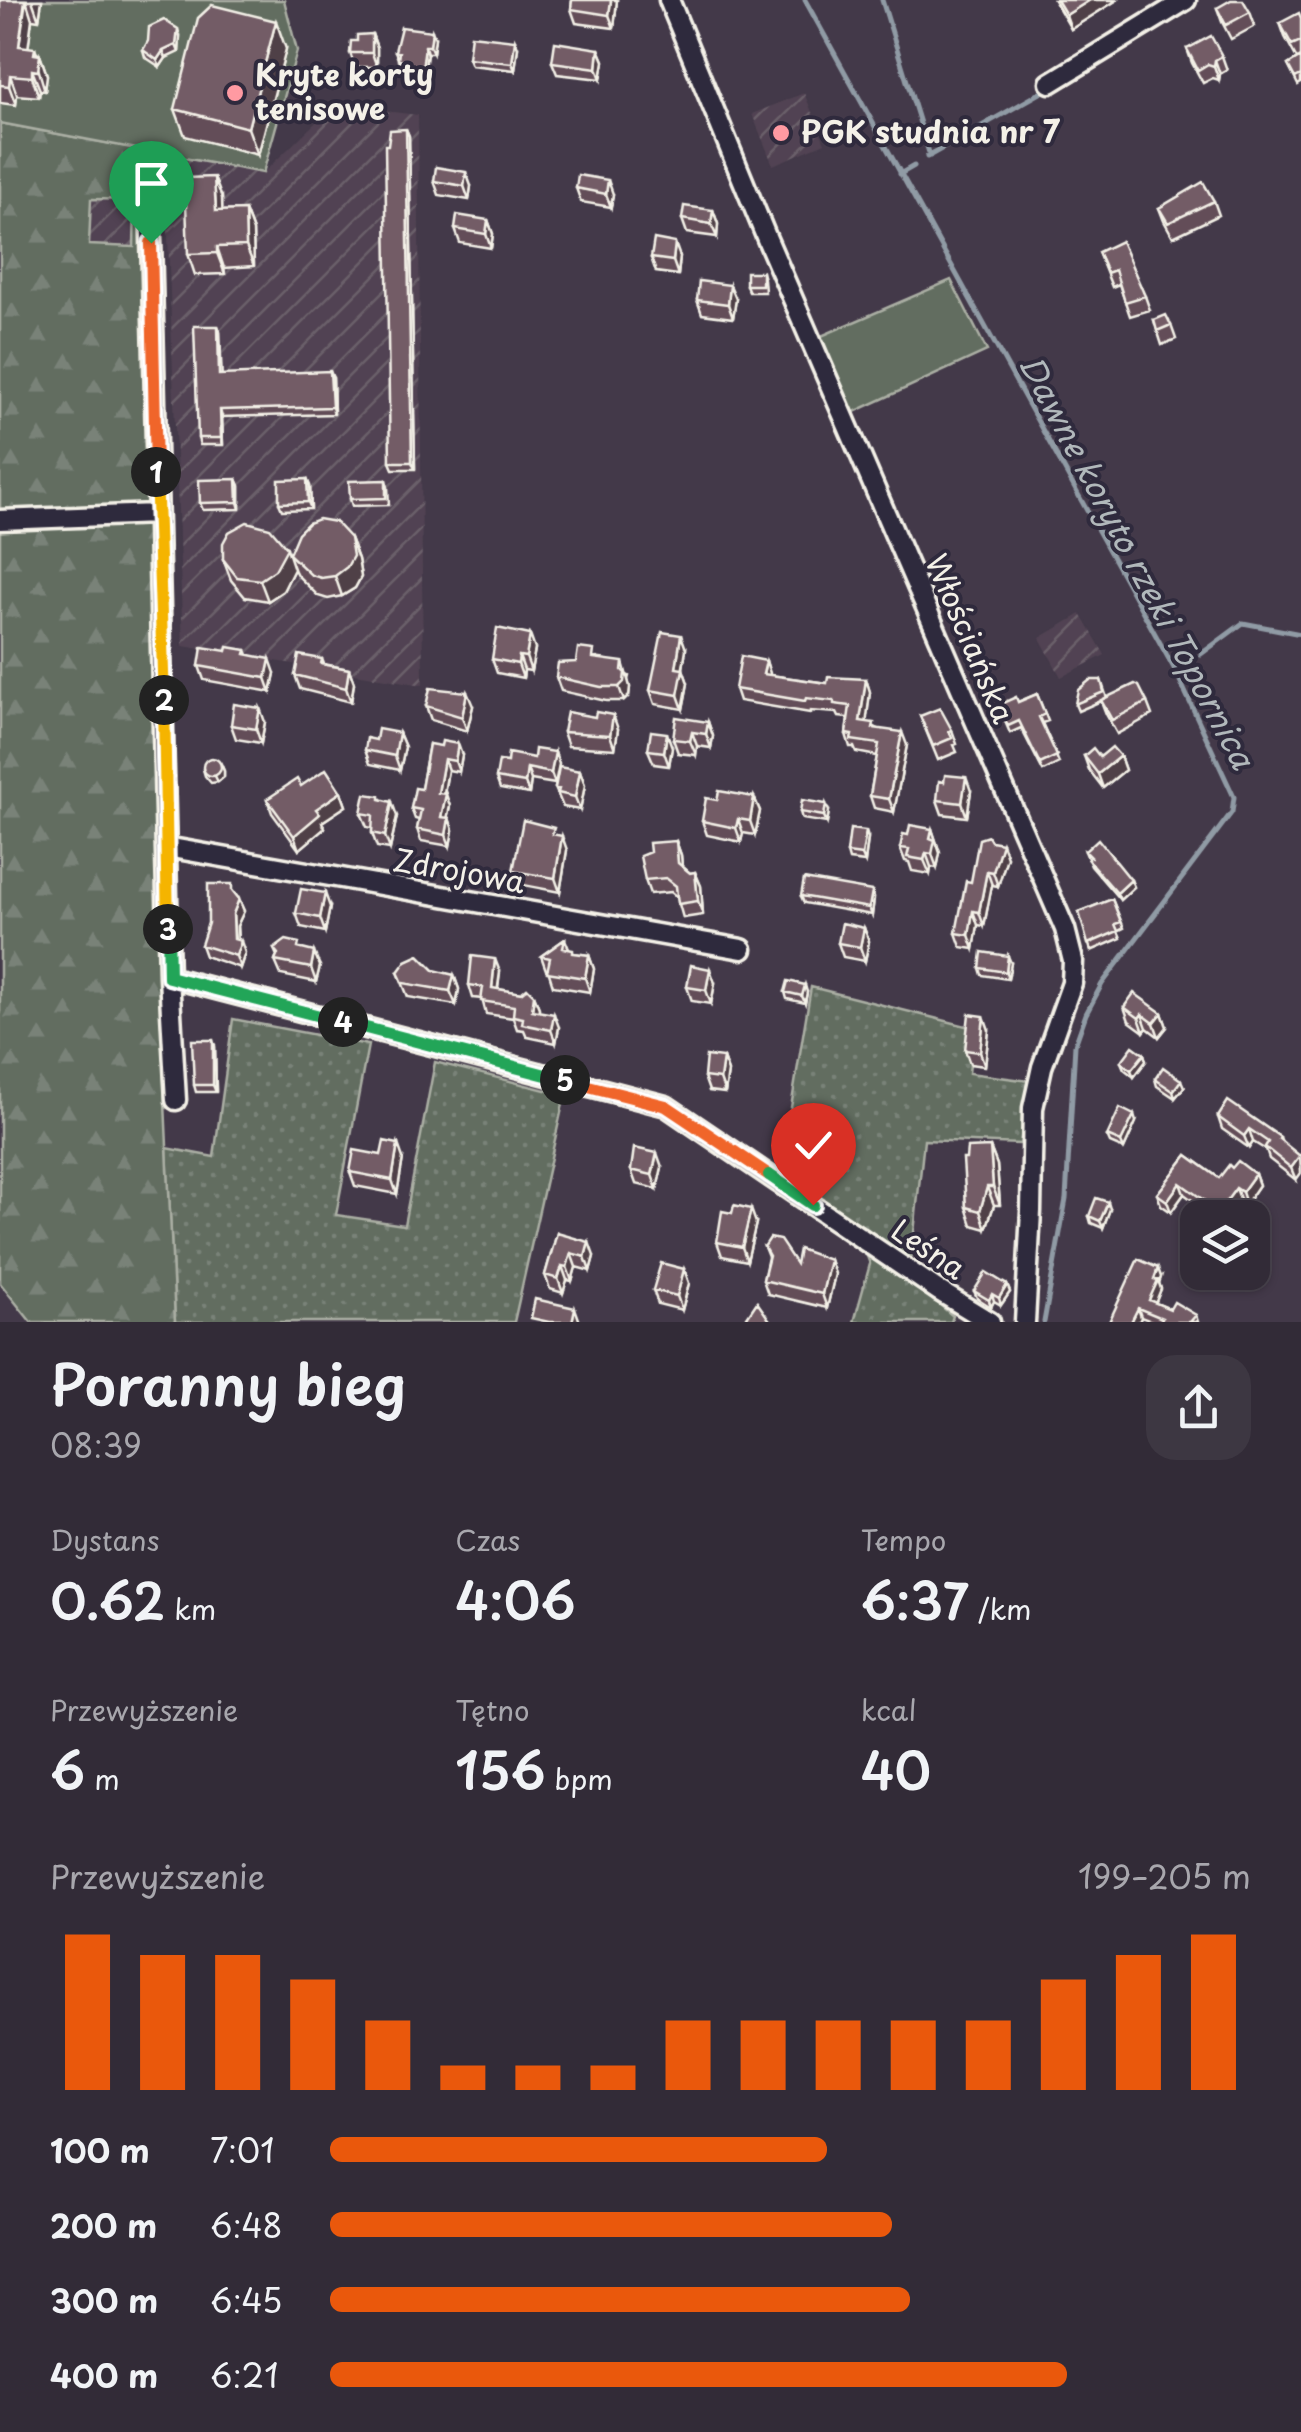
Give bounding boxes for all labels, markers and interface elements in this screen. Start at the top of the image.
place label: Kryte korty tenisowe [255,51,433,130]
marker: Kryte korty tenisowe [224,82,246,104]
place label: PGK studnia nr 7 [801,108,1061,153]
marker: PGK studnia nr 7 [770,122,792,144]
pin [109,141,194,244]
icon: arrive [124,156,179,211]
water label: Dawne koryto rzeki Topornica [1008,345,1268,777]
pin: 1 [131,447,181,497]
text: 1 [149,450,163,493]
street label: Włościańska [915,546,1027,730]
pin: 2 [139,675,189,725]
text: 2 [154,678,174,721]
street label: Zdrojowa [390,836,529,903]
pin: 3 [143,904,193,954]
text: 3 [159,907,177,950]
pin: 4 [318,997,368,1047]
text: 4 [333,1000,353,1043]
pin: 5 [540,1055,590,1105]
text: 5 [556,1058,574,1101]
pin [771,1103,856,1206]
icon: check [786,1118,841,1173]
map controls [1180,1200,1270,1290]
button: layers [1180,1200,1270,1290]
street label: Leśna [883,1207,976,1289]
text: Poranny bieg [50,1342,406,1425]
button: share [1146,1355,1251,1460]
text: 08:39 [50,1421,142,1469]
text: Dystans [50,1518,159,1561]
text: Czas [455,1518,520,1561]
text: Tempo [861,1518,946,1561]
text: 0.62 [50,1561,165,1637]
text: 4:06 [455,1561,576,1637]
text: 6:37 [861,1561,969,1637]
text: km [165,1587,216,1630]
text: /km [969,1587,1032,1630]
text: Przewyższenie [50,1688,238,1731]
text: Tętno [455,1688,530,1731]
text: kcal [861,1688,917,1731]
text: 6 [50,1731,85,1807]
text: 156 [455,1731,546,1807]
text: 40 [861,1731,931,1807]
text: m [85,1757,120,1800]
text: bpm [546,1757,613,1800]
text: Przewyższenie [50,1852,265,1900]
text: 199–205 m [1078,1852,1251,1900]
text: 100 m [50,2126,150,2174]
text: 7:01 [210,2126,275,2174]
text: 200 m [50,2201,157,2249]
text: 6:48 [210,2201,282,2249]
text: 300 m [50,2276,158,2324]
text: 6:45 [210,2276,282,2324]
text: 400 m [50,2351,158,2399]
text: 6:21 [210,2351,279,2399]

